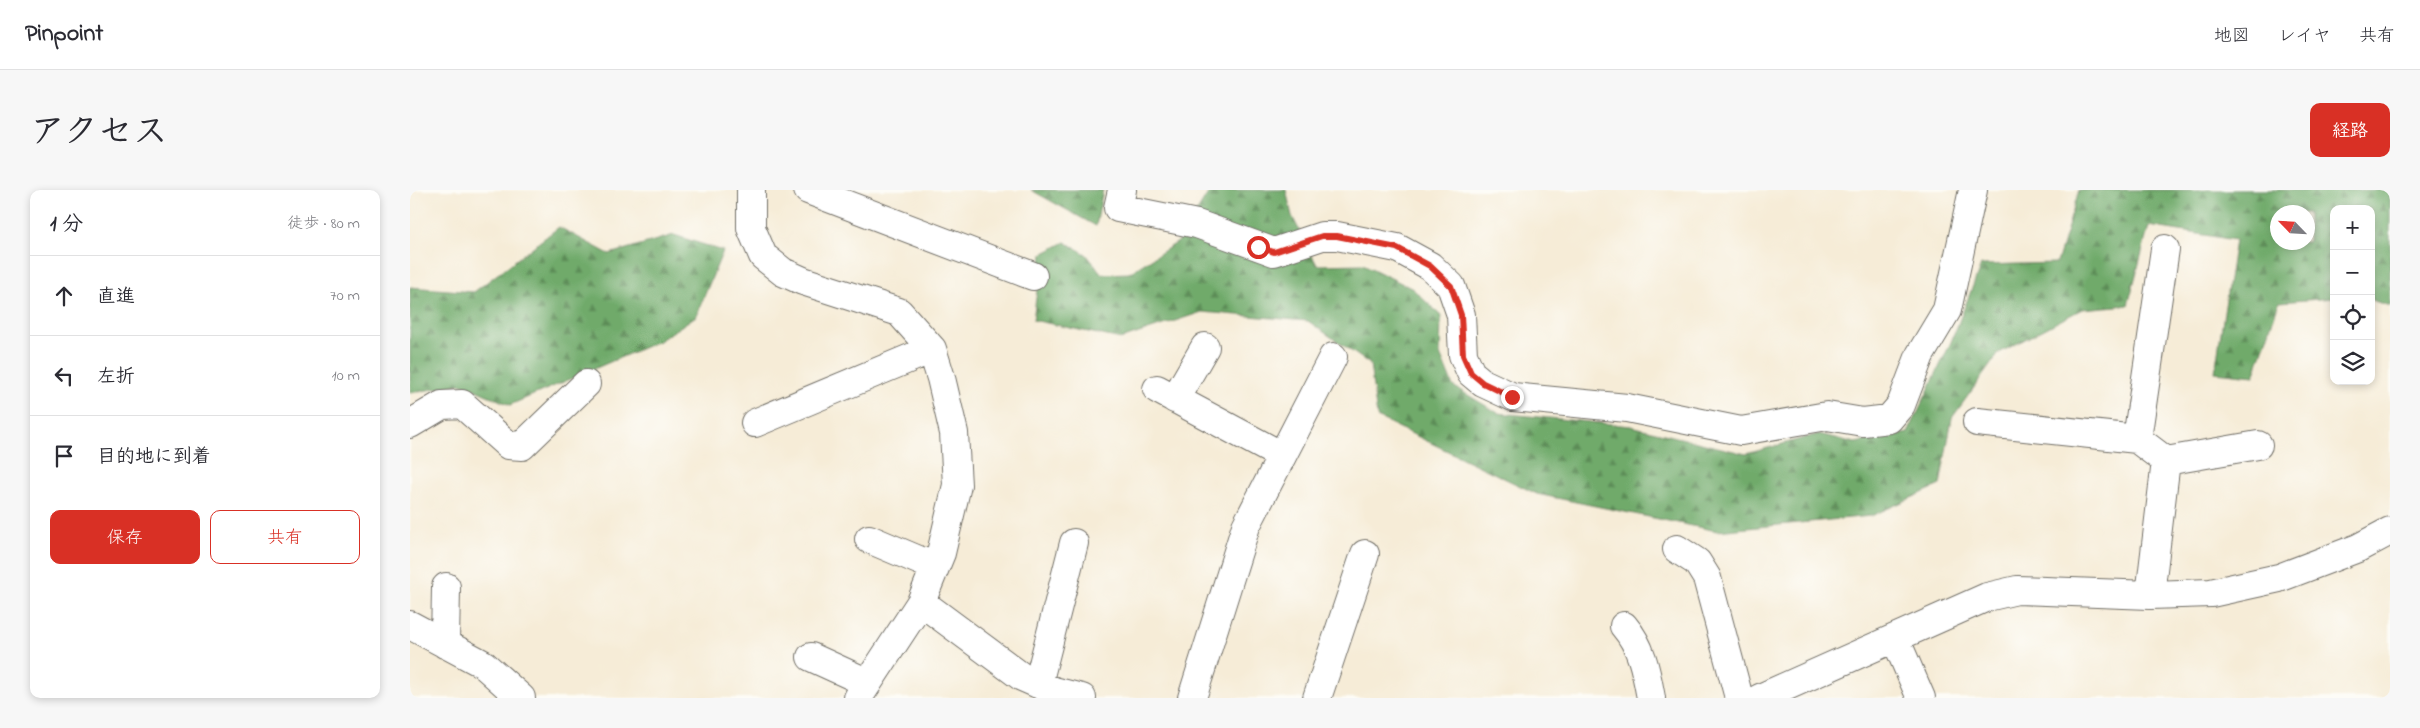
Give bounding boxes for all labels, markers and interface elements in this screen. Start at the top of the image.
text: Pinpoint [25,17,103,52]
text: 地図 [2214,24,2250,50]
text: レイヤ [2278,24,2331,50]
text: 共有 [2359,24,2395,50]
button: 経路 [2310,103,2390,157]
text: アクセス [30,108,168,159]
north arrow [2270,205,2315,250]
map controls [2330,205,2375,385]
button: + [2330,205,2375,250]
text: 1 分 [50,210,83,240]
text: 徒歩 · 80 m [287,212,360,236]
route start [1247,236,1270,259]
button: − [2330,250,2375,295]
icon: ahead [50,282,78,310]
text: 直進 [97,284,135,311]
text: 70 m [330,284,360,308]
button: locate [2330,295,2375,340]
button: layers [2330,340,2375,385]
icon: left [50,362,78,390]
text: 左折 [97,364,135,391]
text: 10 m [332,364,360,388]
route end [1501,386,1524,409]
icon: arrive [50,442,78,470]
text: 目的地に到着 [97,444,211,471]
button: 保存 [50,510,200,564]
button: 共有 [210,510,360,564]

